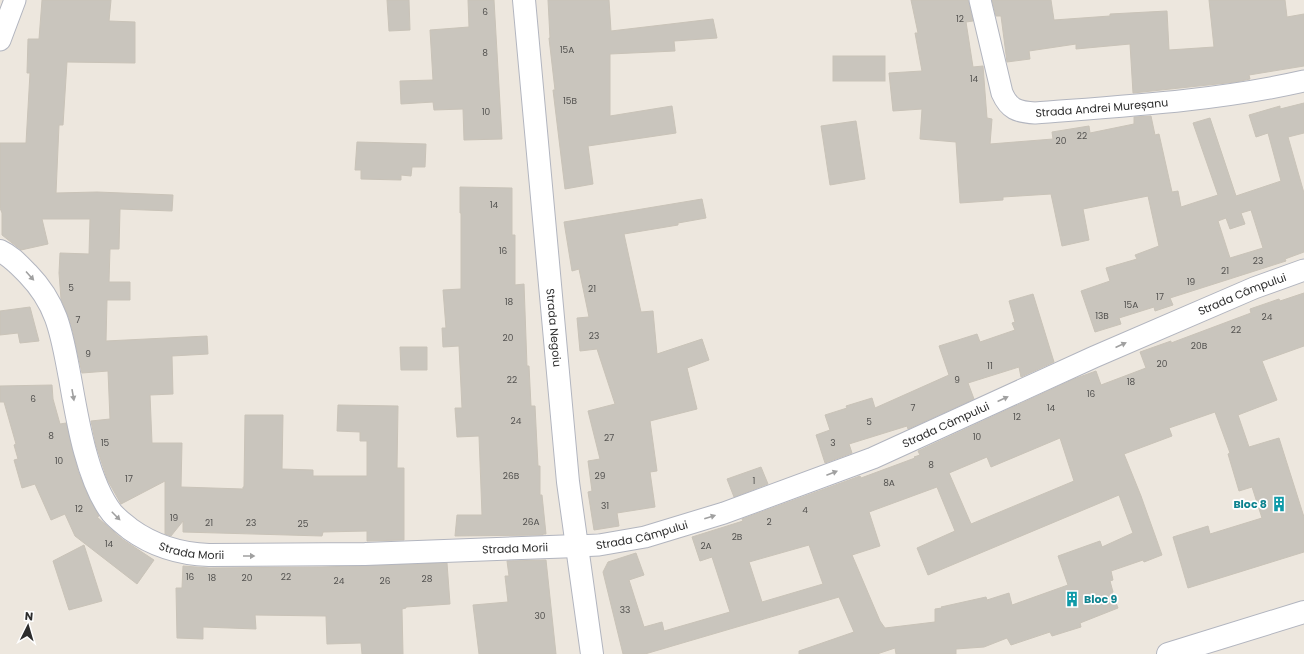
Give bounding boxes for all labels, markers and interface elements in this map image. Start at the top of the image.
house number: 6 [482,6,488,18]
house number: 12 [956,13,964,25]
house number: 15A [560,44,574,56]
house number: 8 [482,47,488,59]
house number: 14 [970,73,979,85]
street label: Strada Andrei Mureșanu [1035,94,1169,121]
house number: 15B [563,95,578,107]
house number: 10 [482,106,491,118]
house number: 22 [1077,130,1087,142]
house number: 20 [1056,135,1067,147]
house number: 14 [490,199,499,211]
house number: 16 [499,245,508,257]
house number: 23 [1253,255,1263,267]
house number: 21 [1221,265,1229,277]
street label: Strada Câmpului [1195,269,1289,319]
one-way arrow [25,270,34,281]
house number: 19 [1187,276,1196,288]
house number: 5 [68,282,74,294]
house number: 21 [588,283,596,295]
street label: Strada Negoiu [542,288,565,368]
house number: 17 [1156,291,1164,303]
house number: 18 [505,296,514,308]
house number: 15A [1124,299,1138,311]
house number: 13B [1095,310,1109,322]
house number: 24 [1262,311,1273,323]
house number: 7 [76,314,81,326]
house number: 22 [1231,324,1241,336]
house number: 23 [589,330,599,342]
house number: 20 [503,332,514,344]
house number: 20B [1191,340,1208,352]
one-way arrow [1115,342,1127,349]
house number: 9 [85,348,91,360]
house number: 20 [1157,358,1168,370]
house number: 11 [987,360,993,372]
house number: 22 [507,374,517,386]
house number: 9 [954,374,960,386]
house number: 18 [1127,376,1136,388]
house number: 16 [1087,388,1096,400]
one-way arrow [70,389,76,401]
house number: 6 [30,393,36,405]
one-way arrow [997,396,1008,402]
street label: Strada Câmpului [900,398,992,452]
house number: 7 [911,402,916,414]
house number: 14 [1047,402,1056,414]
house number: 12 [1013,411,1021,423]
house number: 24 [511,415,522,427]
house number: 5 [866,416,872,428]
house number: 8 [48,430,54,442]
house number: 10 [973,431,982,443]
house number: 27 [604,432,614,444]
house number: 15 [101,437,110,449]
house number: 3 [830,437,836,449]
house number: 10 [55,455,64,467]
house number: 8 [928,459,934,471]
house number: 26B [503,470,520,482]
house number: 29 [595,470,606,482]
one-way arrow [827,470,839,476]
house number: 17 [125,473,133,485]
house number: 1 [753,475,756,487]
house number: 8A [883,477,895,489]
building icon: Bloc 8 [1270,495,1288,513]
place label: Bloc 8 [1233,496,1267,512]
house number: 31 [601,500,609,512]
house number: 12 [75,503,83,515]
house number: 4 [802,504,808,516]
one-way arrow [111,512,120,521]
house number: 19 [170,512,179,524]
one-way arrow [704,514,716,520]
house number: 26A [523,516,539,528]
street label: Strada Câmpului [595,516,690,553]
house number: 2 [766,516,772,528]
house number: 21 [205,517,213,529]
house number: 23 [246,517,256,529]
house number: 25 [298,518,309,530]
house number: 2B [732,531,743,543]
house number: 14 [105,538,114,550]
street label: Strada Morii [157,538,225,563]
street label: Strada Morii [482,539,549,558]
house number: 2A [700,540,712,552]
one-way arrow [243,553,256,559]
house number: 16 [186,571,195,583]
house number: 22 [281,571,291,583]
house number: 18 [208,572,217,584]
house number: 20 [242,572,253,584]
house number: 28 [422,573,433,585]
house number: 24 [334,575,345,587]
house number: 26 [380,575,391,587]
building icon: Bloc 9 [1063,590,1081,608]
place label: Bloc 9 [1084,591,1117,607]
house number: 33 [620,604,630,616]
north arrow [8,606,48,646]
text: N [24,608,34,624]
house number: 30 [535,610,546,622]

